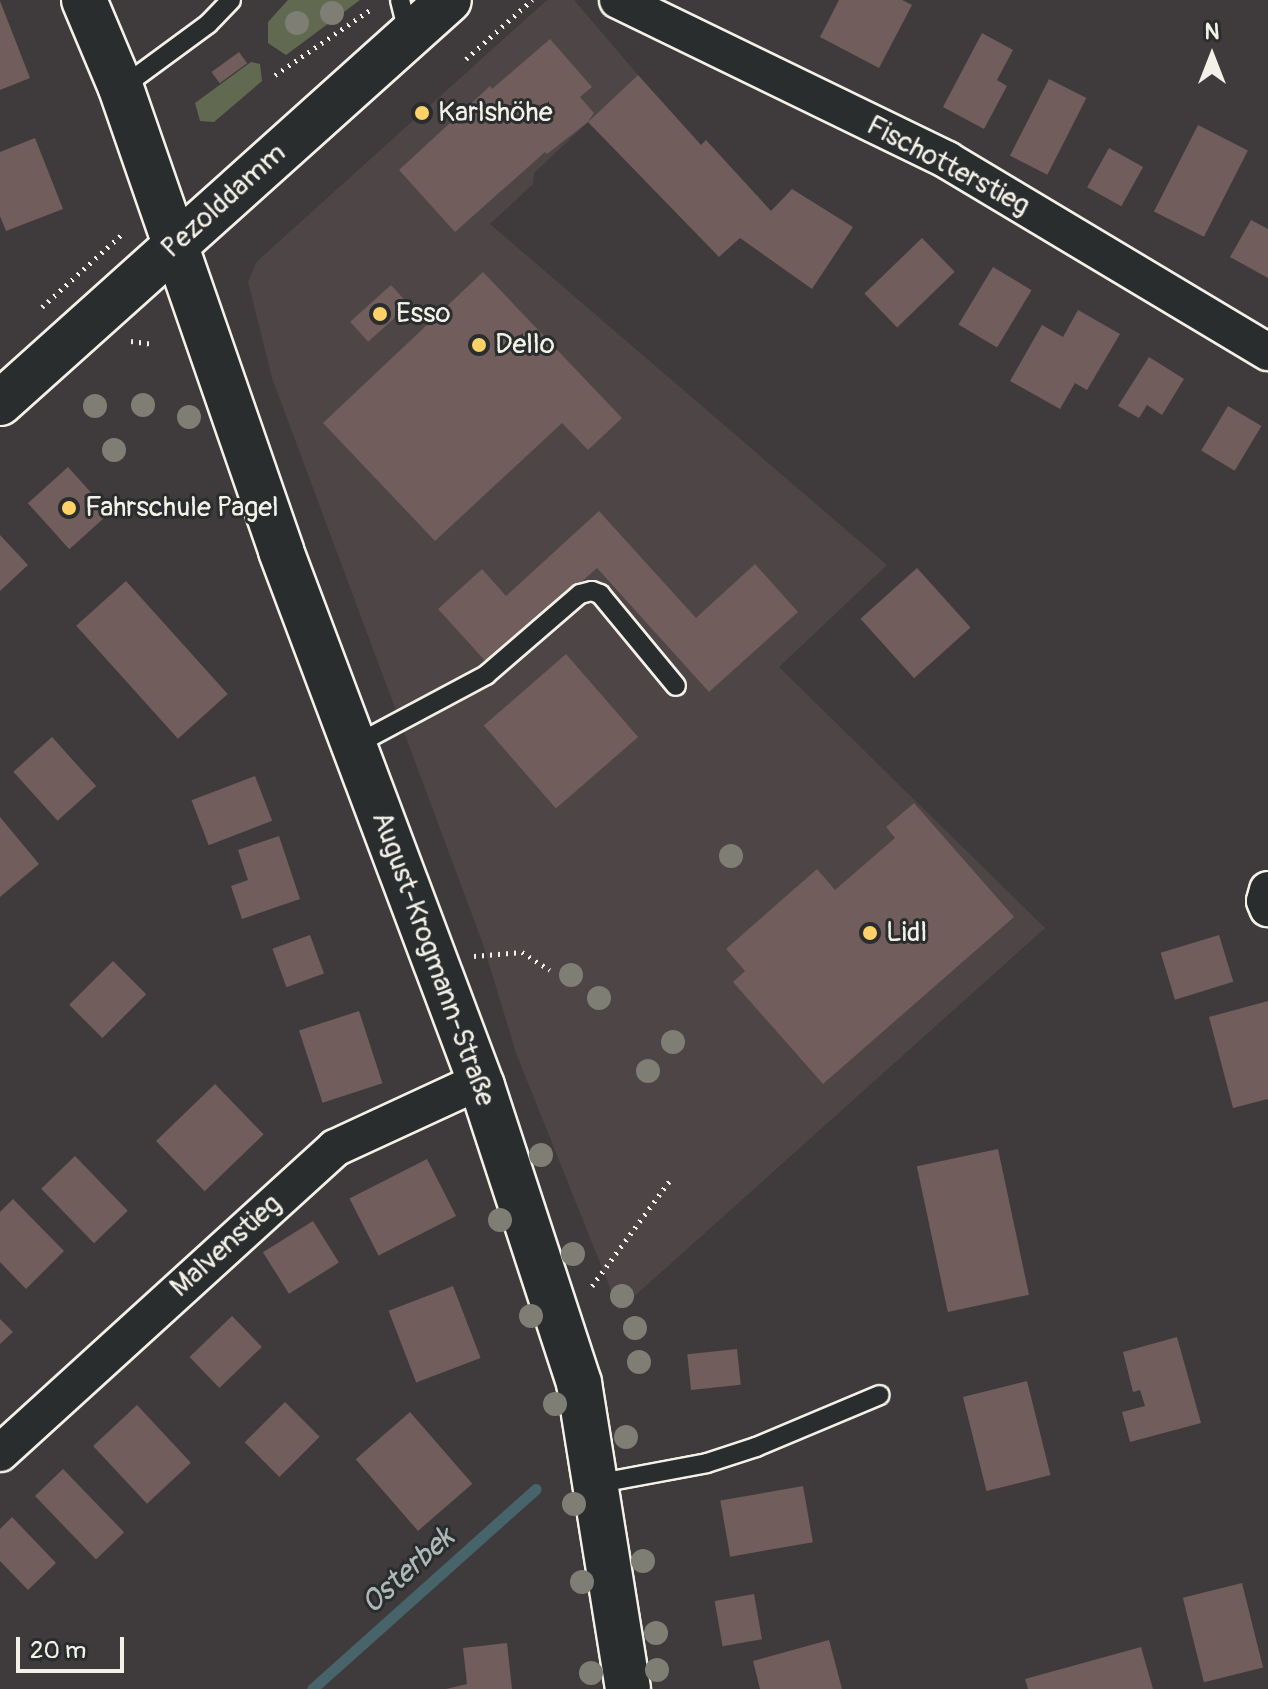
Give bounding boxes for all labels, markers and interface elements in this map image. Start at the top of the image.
north arrow [1172,16,1252,96]
text: N [1205,18,1219,46]
place label: Karlshöhe [438,96,552,130]
marker: Karlshöhe [413,104,431,122]
street label: Fischotterstieg [861,109,1035,223]
street label: Pezolddamm [155,136,293,266]
place label: Esso [396,297,451,331]
marker: Esso [371,305,389,323]
place label: Dello [495,328,555,362]
marker: Dello [470,336,488,354]
place label: Fahrschule Pagel [85,491,279,525]
marker: Fahrschule Pagel [60,499,78,517]
street label: August-Krogmann-Straße [364,807,502,1111]
place label: Lidl [886,916,927,950]
marker: Lidl [861,924,879,942]
street label: Malvenstieg [164,1187,288,1305]
water label: Osterbek [354,1520,462,1622]
scale bar [20,1621,128,1671]
text: 20 m [30,1636,86,1665]

